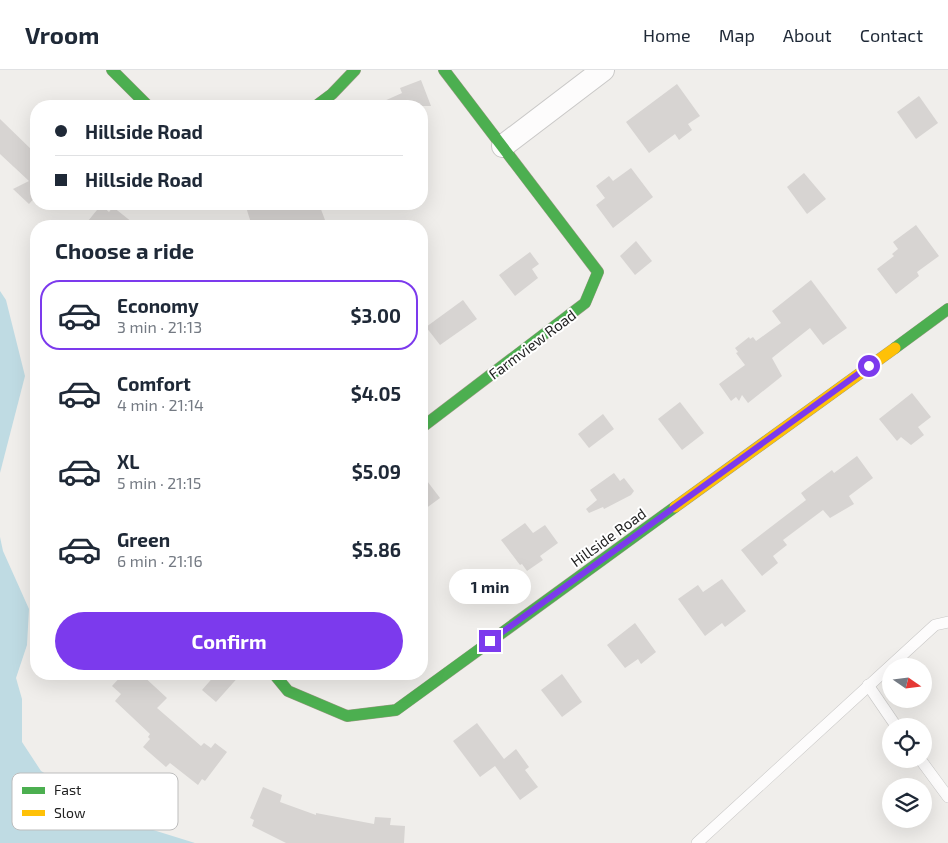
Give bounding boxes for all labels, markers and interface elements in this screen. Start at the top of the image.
text: Vroom [25,20,99,49]
text: Home [643,24,691,46]
text: Map [719,24,755,46]
text: About [783,24,832,46]
text: Contact [860,24,923,46]
text: Hillside Road [85,120,203,143]
text: Hillside Road [85,168,203,191]
text: Choose a ride [55,237,194,263]
icon: car [57,293,102,338]
text: Economy [117,294,199,317]
text: $3.00 [351,304,401,327]
street label: Farmview Road [485,305,579,383]
text: 3 min · 21:13 [117,317,202,336]
route start [858,355,880,377]
icon: car [57,371,102,416]
text: Comfort [117,372,191,395]
text: $4.05 [351,382,401,405]
text: 4 min · 21:14 [117,395,204,414]
icon: car [57,449,102,494]
text: XL [117,450,139,473]
text: $5.09 [352,460,401,483]
text: 5 min · 21:15 [117,473,201,492]
street label: Hillside Road [567,504,649,570]
icon: car [57,527,102,572]
text: Green [117,528,170,551]
text: $5.86 [352,538,401,561]
text: 6 min · 21:16 [117,551,203,570]
callout: 1 min [449,568,531,604]
text: 1 min [471,577,509,596]
button: Confirm [55,612,403,670]
route end [479,630,501,652]
north arrow [882,658,932,708]
map controls [882,658,932,828]
button: locate [882,718,932,768]
legend [12,773,178,830]
button: layers [882,778,932,828]
text: Fast [54,781,81,798]
text: Slow [54,804,86,821]

